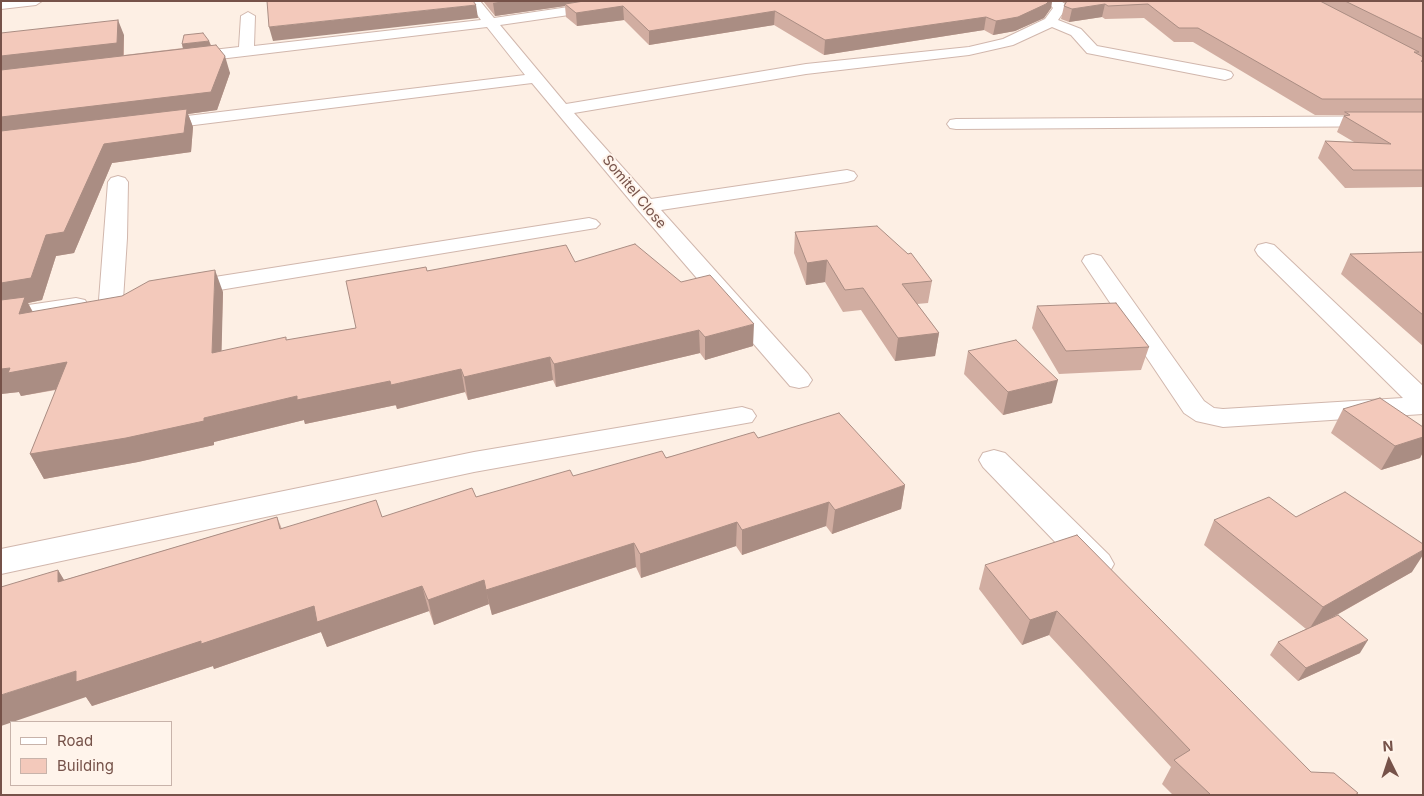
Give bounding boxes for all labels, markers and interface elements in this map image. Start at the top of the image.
street label: Somitel Close [598,152,670,232]
legend [10,721,172,786]
text: Road [57,731,93,750]
north arrow [1364,736,1414,786]
text: N [1382,737,1394,754]
text: Building [57,756,114,775]

